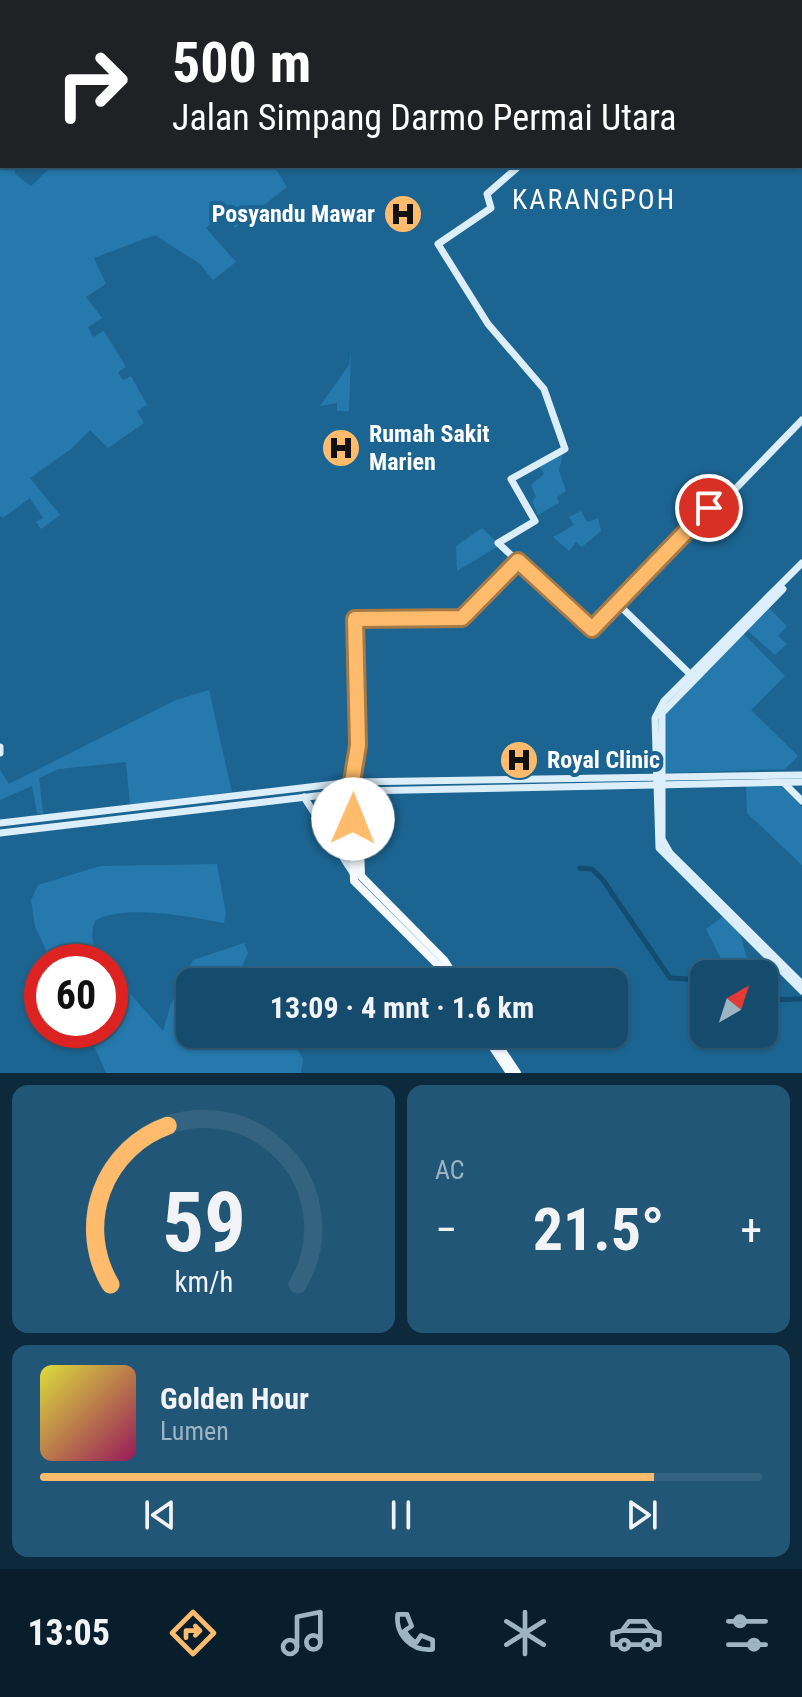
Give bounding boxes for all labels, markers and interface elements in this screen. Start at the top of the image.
text: 500 m [172,30,311,96]
icon: right [40,32,144,136]
text: Jalan Simpang Darmo Permai Utara [172,97,677,139]
district label: KARANGPOH [512,183,676,216]
hospital icon: Posyandu Mawar [382,193,424,235]
place label: Posyandu Mawar [212,200,375,228]
place label: Rumah Sakit Marien [369,420,490,476]
hospital icon: Rumah Sakit Marien [320,427,362,469]
pin [675,474,743,542]
icon: arrive [687,486,731,530]
hospital icon: Royal Clinic [498,739,540,781]
place label: Royal Clinic [547,746,660,774]
position arrow [311,777,395,861]
speed limit sign: 60 [24,944,128,1048]
north arrow [690,960,778,1048]
map controls [690,960,778,1048]
text: 13:09 · 4 mnt · 1.6 km [270,990,534,1025]
text: AC [435,1155,465,1185]
text: 59 [161,1174,246,1271]
text: 21.5° [533,1194,664,1265]
text: − [435,1204,457,1256]
text: + [740,1204,762,1256]
text: km/h [174,1265,233,1299]
text: Golden Hour [160,1381,309,1416]
text: Lumen [160,1416,229,1446]
icon: previous [138,1493,182,1537]
icon: pause [379,1493,423,1537]
icon: next [620,1493,664,1537]
icon: directions [165,1605,221,1661]
icon: music [276,1605,332,1661]
icon: phone [386,1605,442,1661]
icon: climate [497,1605,553,1661]
icon: car [608,1605,664,1661]
icon: filters [719,1605,775,1661]
text: 13:05 [27,1612,110,1654]

